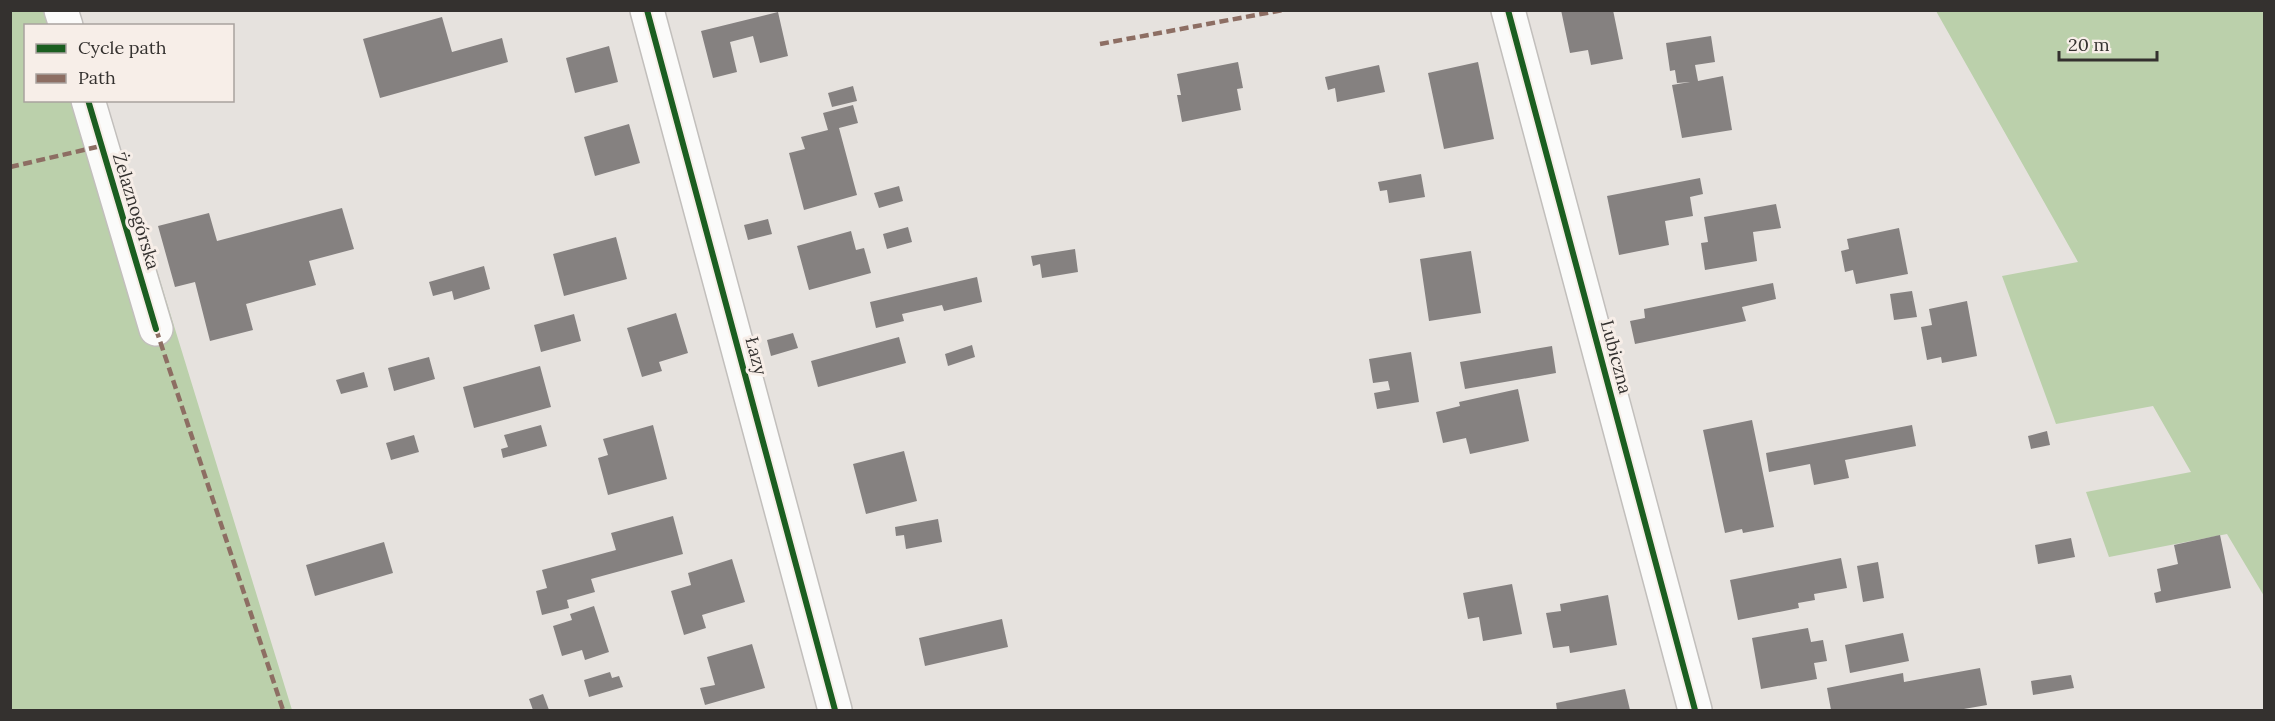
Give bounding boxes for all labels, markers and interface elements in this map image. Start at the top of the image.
legend [24,24,234,102]
scale bar [2059,24,2156,62]
text: 20 m [2068,33,2110,56]
text: Cycle path [78,36,167,59]
text: Path [78,66,116,89]
street label: Żelaznogórska [108,150,165,272]
street label: Lubiczna [1596,317,1637,396]
street label: Łazy [740,334,773,378]

